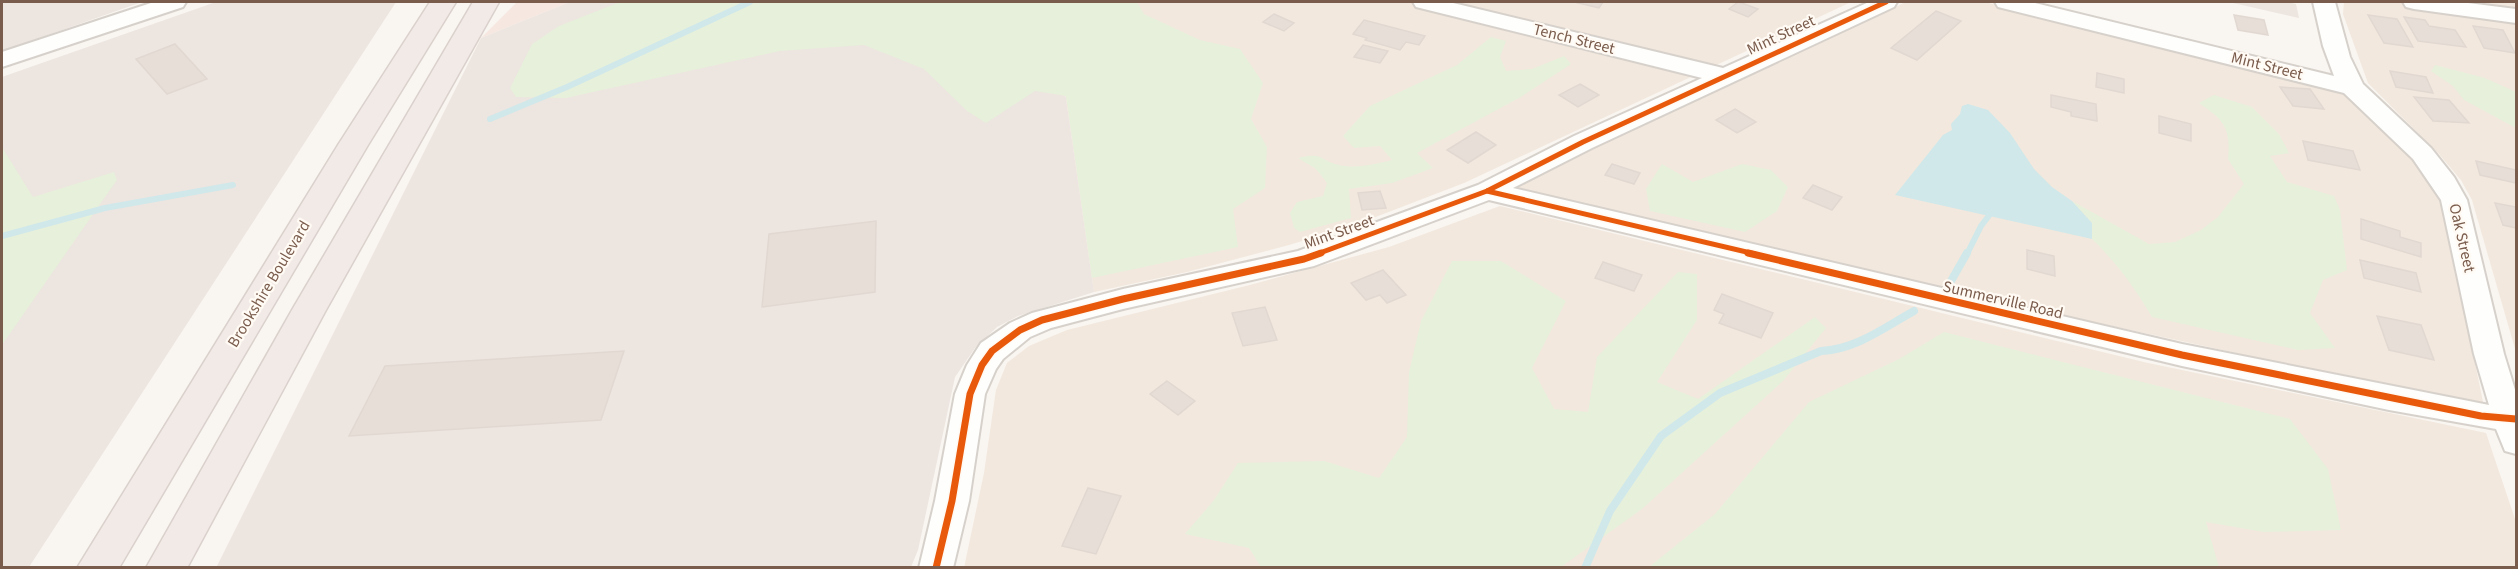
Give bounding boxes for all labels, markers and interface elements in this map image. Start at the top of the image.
street label: Mint Street [1743,9,1819,60]
street label: Tench Street [1531,18,1618,60]
street label: Mint Street [2229,46,2306,86]
street label: Oak Street [2443,201,2481,275]
street label: Mint Street [1301,209,1378,255]
street label: Brookshire Boulevard [222,216,316,352]
street label: Summerville Road [1941,275,2065,325]

